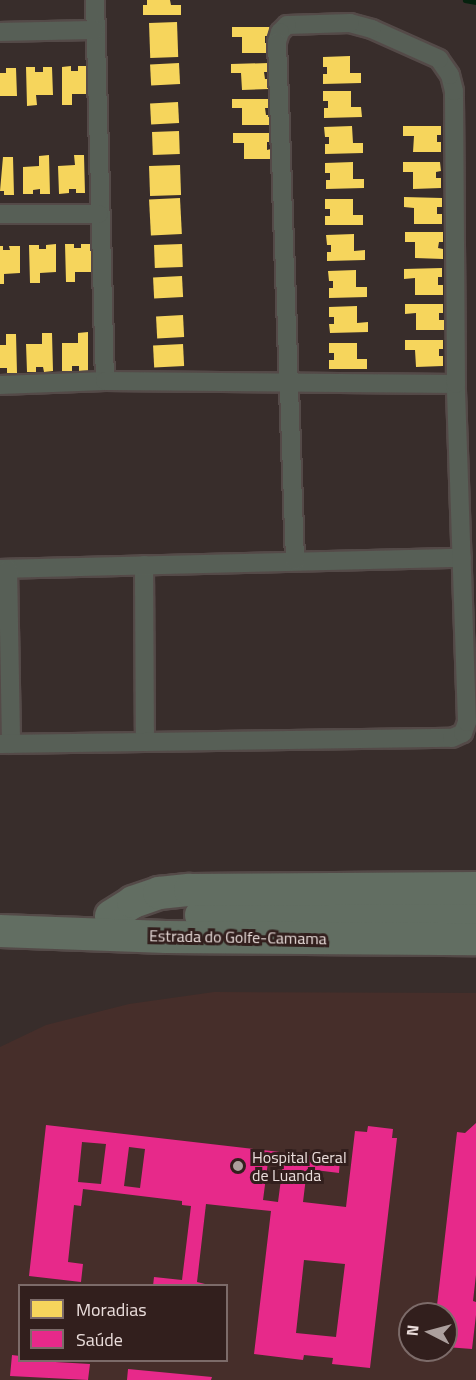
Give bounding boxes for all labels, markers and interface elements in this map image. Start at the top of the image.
street label: Estrada do Golfe-Camama [149,926,327,948]
place label: Hospital Geral de Luanda [252,1147,347,1185]
marker: Hospital Geral de Luanda [229,1157,247,1175]
legend [18,1284,228,1362]
text: Moradias [76,1296,147,1323]
north arrow [398,1302,458,1362]
text: N [400,1324,425,1337]
text: Saúde [76,1326,123,1353]

